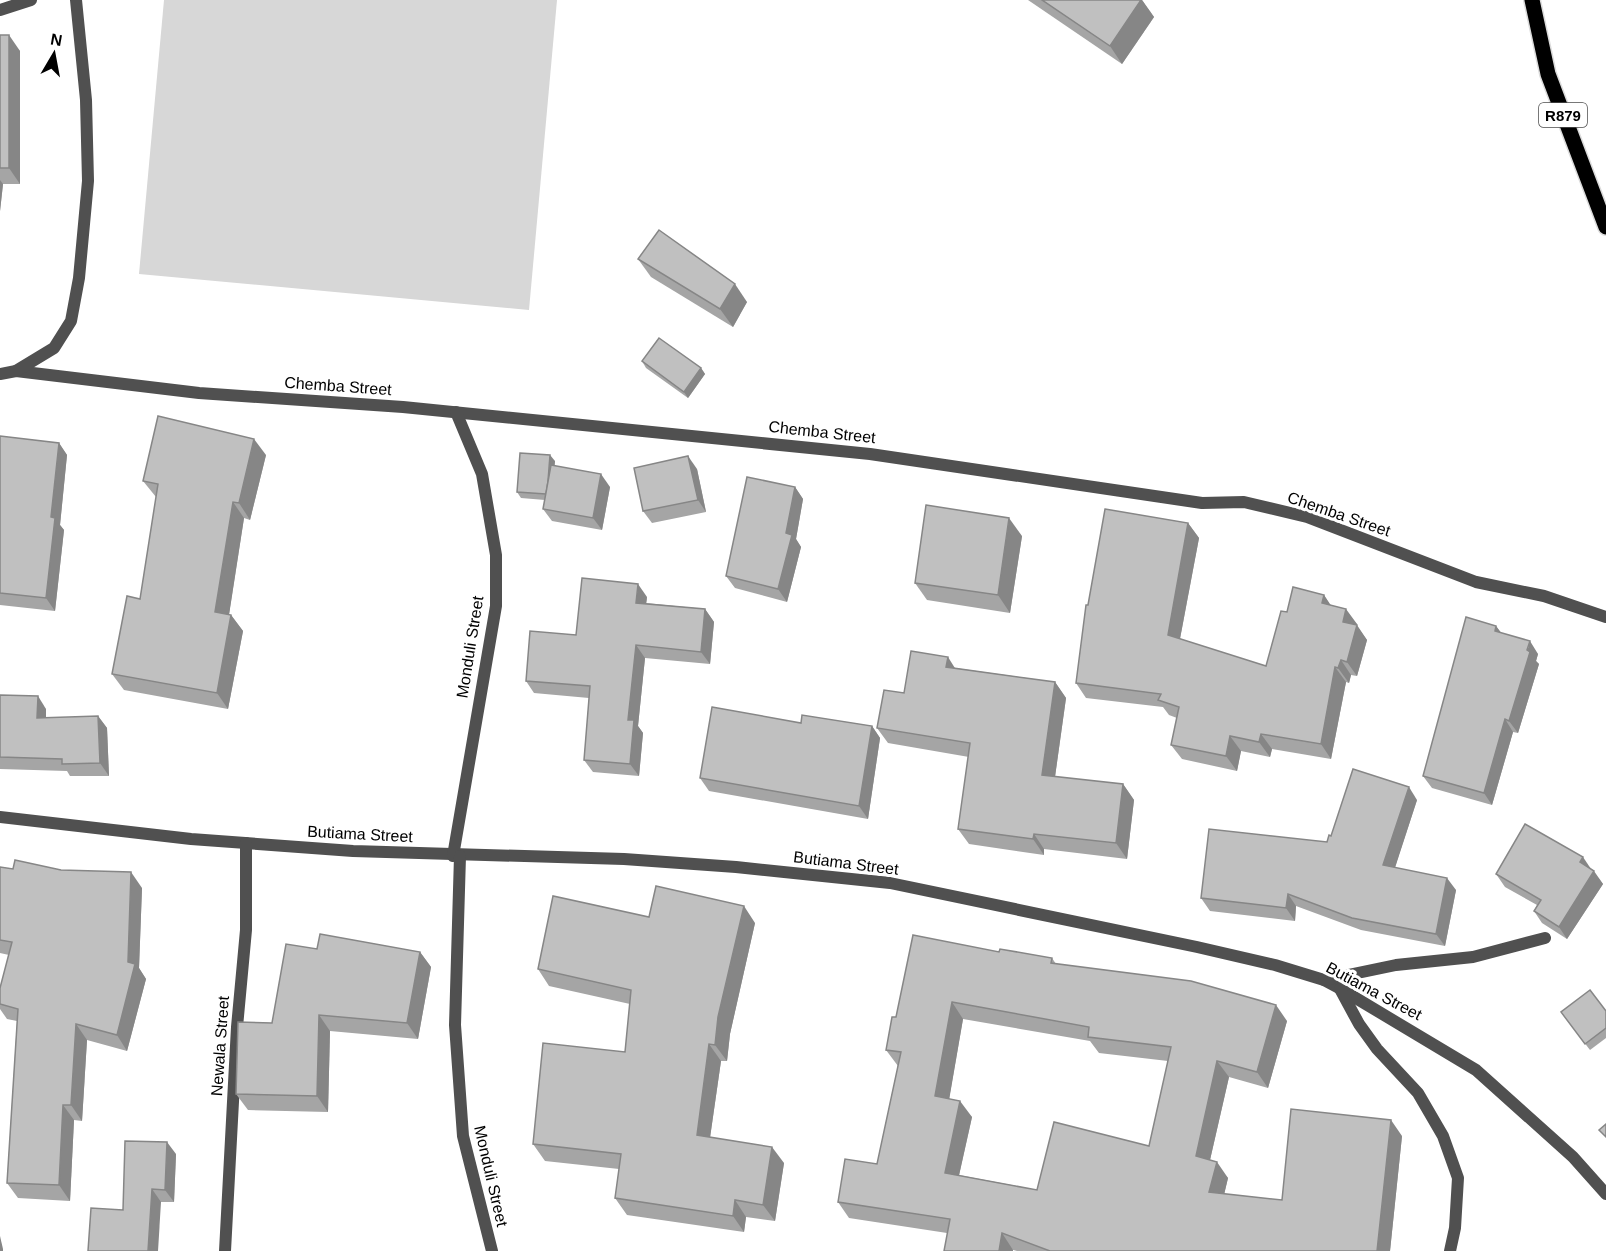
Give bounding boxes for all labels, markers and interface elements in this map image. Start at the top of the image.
north arrow [24,24,84,84]
text: N [49,30,64,49]
road number: R879 [1539,103,1587,127]
street label: Chemba Street [284,374,393,398]
street label: Chemba Street [768,418,877,446]
street label: Chemba Street [1285,488,1393,540]
street label: Monduli Street [454,594,487,699]
street label: Butiama Street [307,823,414,845]
street label: Butiama Street [792,848,900,878]
street label: Butiama Street [1323,959,1425,1024]
street label: Newala Street [208,995,232,1097]
street label: Monduli Street [471,1124,511,1229]

